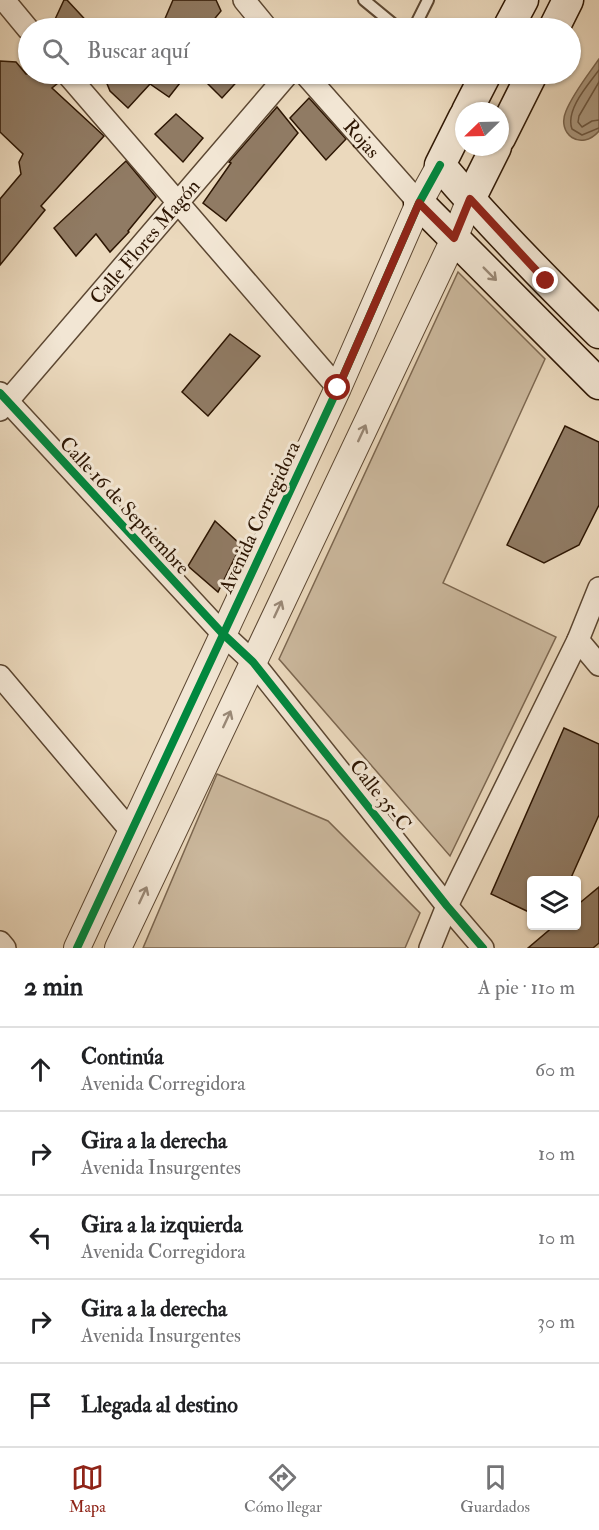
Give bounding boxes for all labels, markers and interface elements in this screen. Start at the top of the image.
search box [18,18,581,84]
icon: search [39,35,72,68]
text: Buscar aquí [87,37,189,65]
north arrow [455,102,509,156]
street label: Rojas [338,114,385,163]
street label: Calle Flores Magón [84,174,205,309]
one-way arrow [482,267,497,282]
route end [532,267,558,293]
route start [324,374,350,400]
one-way arrow [356,425,368,443]
street label: Calle 16 de Septiembre [53,431,195,580]
street label: Avenida Corregidora [213,437,306,598]
one-way arrow [273,601,285,619]
one-way arrow [221,710,233,728]
street label: Calle 35-C [344,754,417,836]
map controls [527,876,581,930]
button: layers [527,876,581,930]
one-way arrow [138,887,150,905]
text: 2 min [24,971,83,1003]
text: A pie · 110 m [478,975,575,1000]
text: Continúa [81,1043,164,1071]
icon: ahead [24,1053,57,1086]
text: 60 m [535,1057,575,1082]
text: Avenida Corregidora [81,1071,246,1096]
text: Gira a la derecha [81,1127,227,1155]
icon: right [24,1137,57,1170]
text: 10 m [538,1141,575,1166]
text: Avenida Insurgentes [81,1155,241,1180]
text: Gira a la izquierda [81,1211,242,1239]
icon: left [24,1221,57,1254]
text: 10 m [538,1225,575,1250]
text: Avenida Corregidora [81,1239,246,1264]
text: Gira a la derecha [81,1295,227,1323]
icon: right [24,1305,57,1338]
text: 30 m [537,1309,575,1334]
text: Avenida Insurgentes [81,1323,241,1348]
icon: arrive [24,1389,57,1422]
text: Llegada al destino [81,1391,238,1419]
tab: Mapa [69,1461,106,1517]
tab: Cómo llegar [244,1461,322,1517]
tab: Guardados [460,1461,530,1517]

